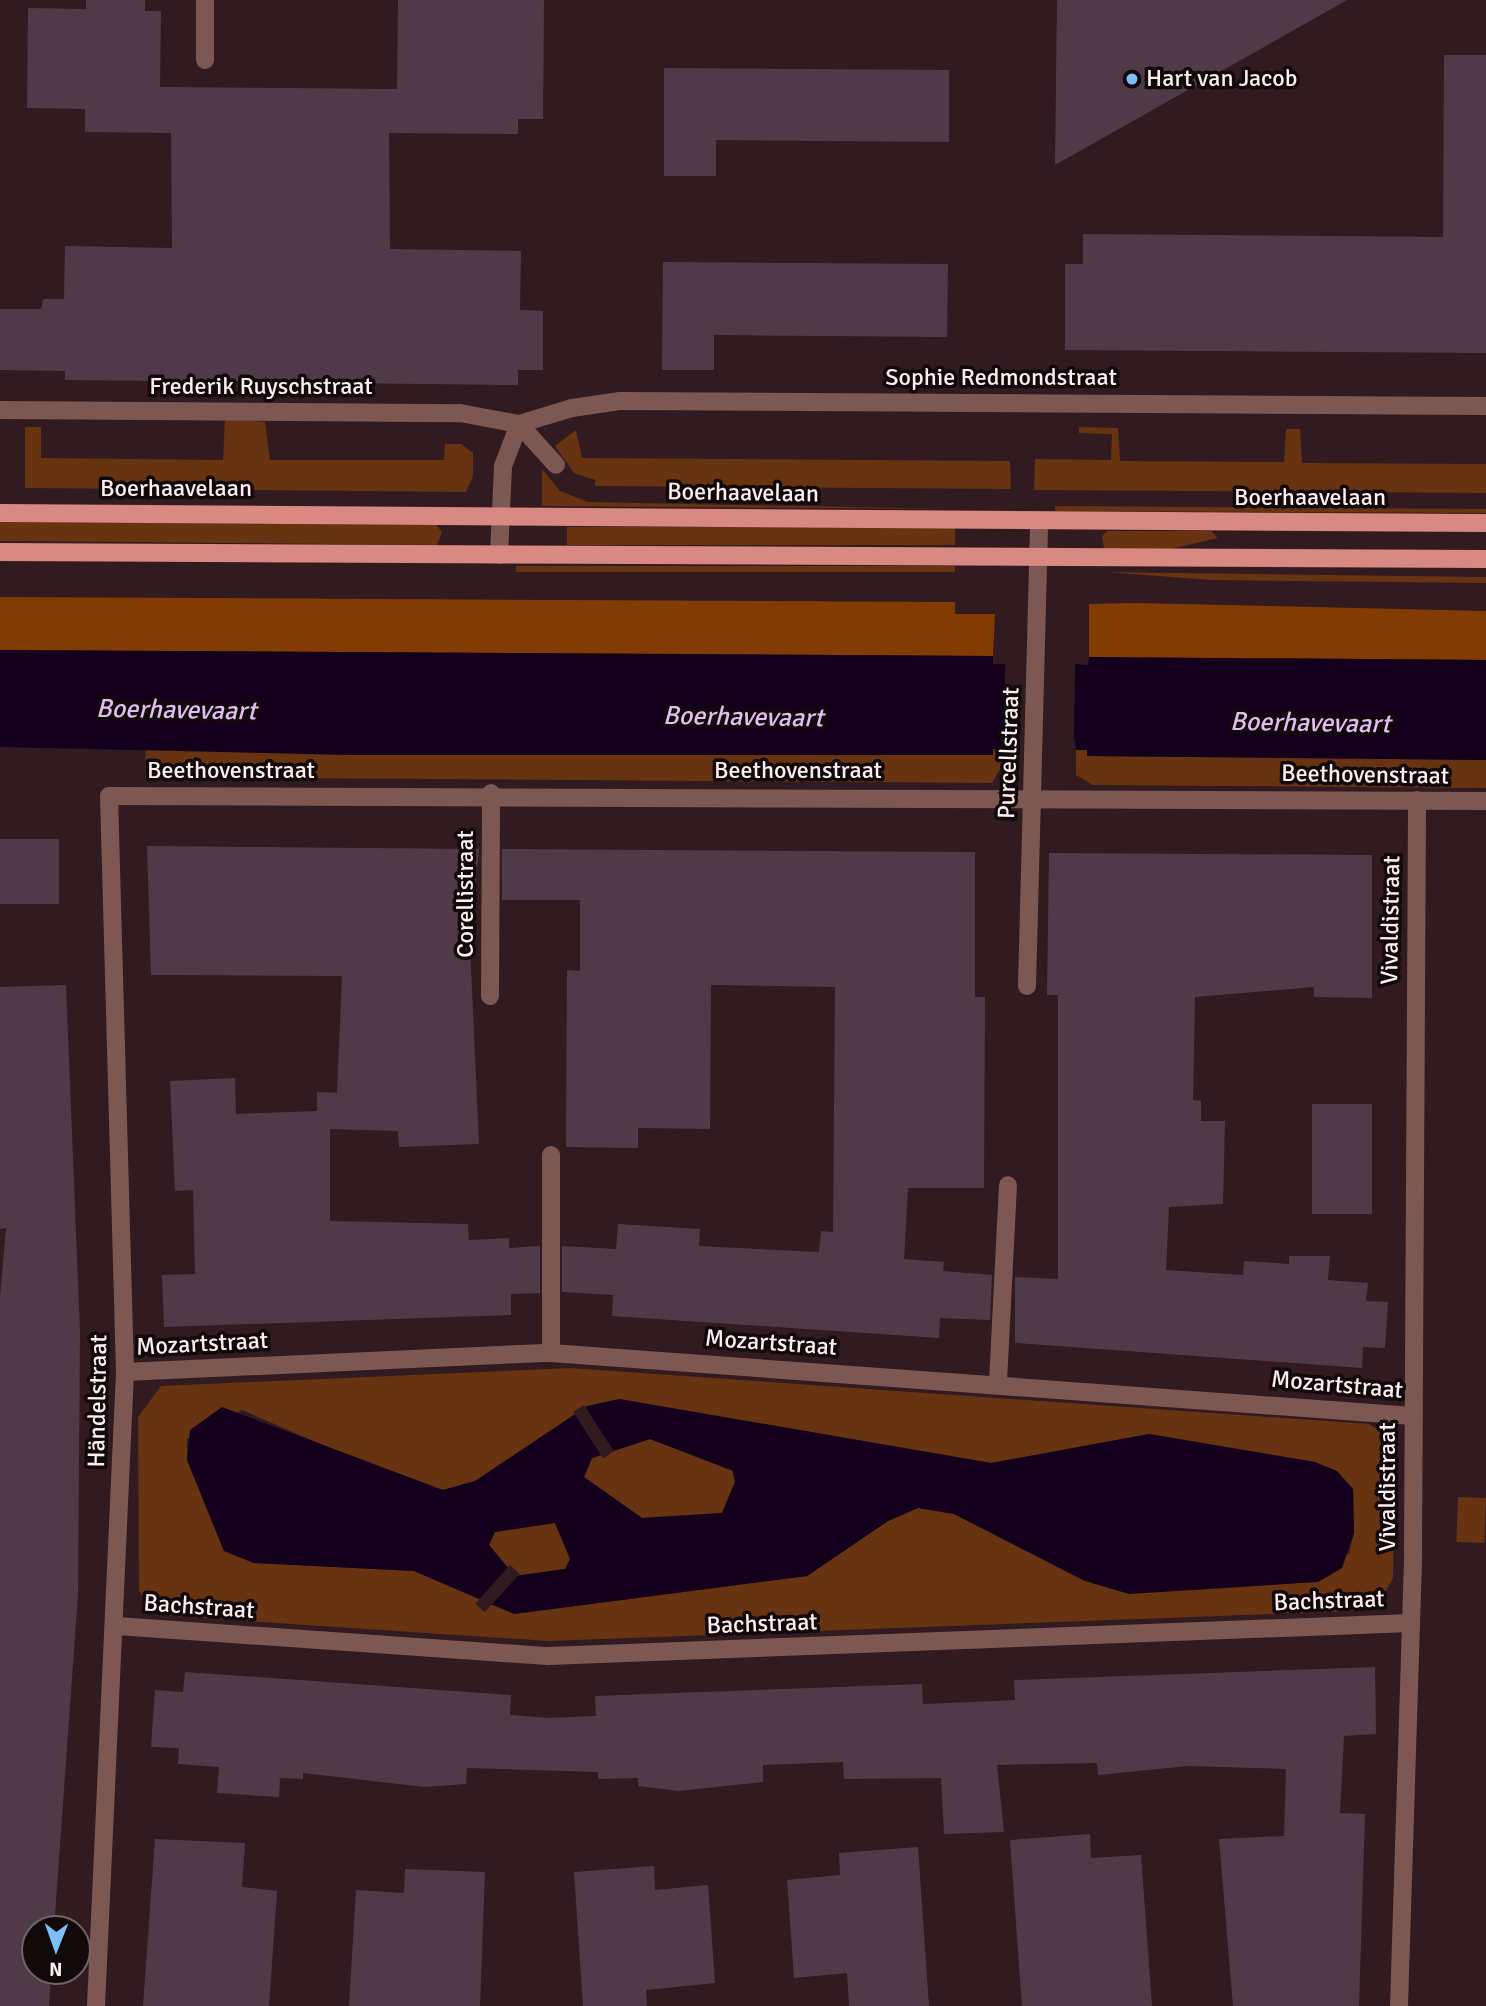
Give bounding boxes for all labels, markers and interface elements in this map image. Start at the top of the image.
place label: Hart van Jacob [1146,65,1297,93]
marker: Hart van Jacob [1124,71,1140,87]
street label: Sophie Redmondstraat [885,364,1117,392]
street label: Frederik Ruyschstraat [149,373,373,401]
street label: Boerhaavelaan [100,475,252,503]
street label: Boerhaavelaan [667,477,819,509]
street label: Boerhaavelaan [1234,484,1386,512]
street label: Purcellstraat [992,687,1026,819]
water label: Boerhavevaart [96,694,256,728]
water label: Boerhavevaart [663,701,823,735]
water label: Boerhavevaart [1230,707,1390,741]
street label: Beethovenstraat [147,757,315,785]
street label: Beethovenstraat [714,757,882,785]
street label: Beethovenstraat [1281,759,1449,791]
street label: Corellistraat [452,830,480,958]
street label: Vivaldistraat [1375,855,1407,985]
street label: Mozartstraat [704,1324,838,1362]
street label: Mozartstraat [135,1326,269,1362]
street label: Händelstraat [82,1334,114,1468]
street label: Mozartstraat [1270,1365,1404,1405]
street label: Vivaldistraat [1374,1422,1402,1552]
street label: Bachstraat [1273,1585,1385,1617]
street label: Bachstraat [143,1589,255,1625]
street label: Bachstraat [706,1608,818,1640]
north arrow [21,1915,91,1985]
text: N [49,1957,62,1981]

